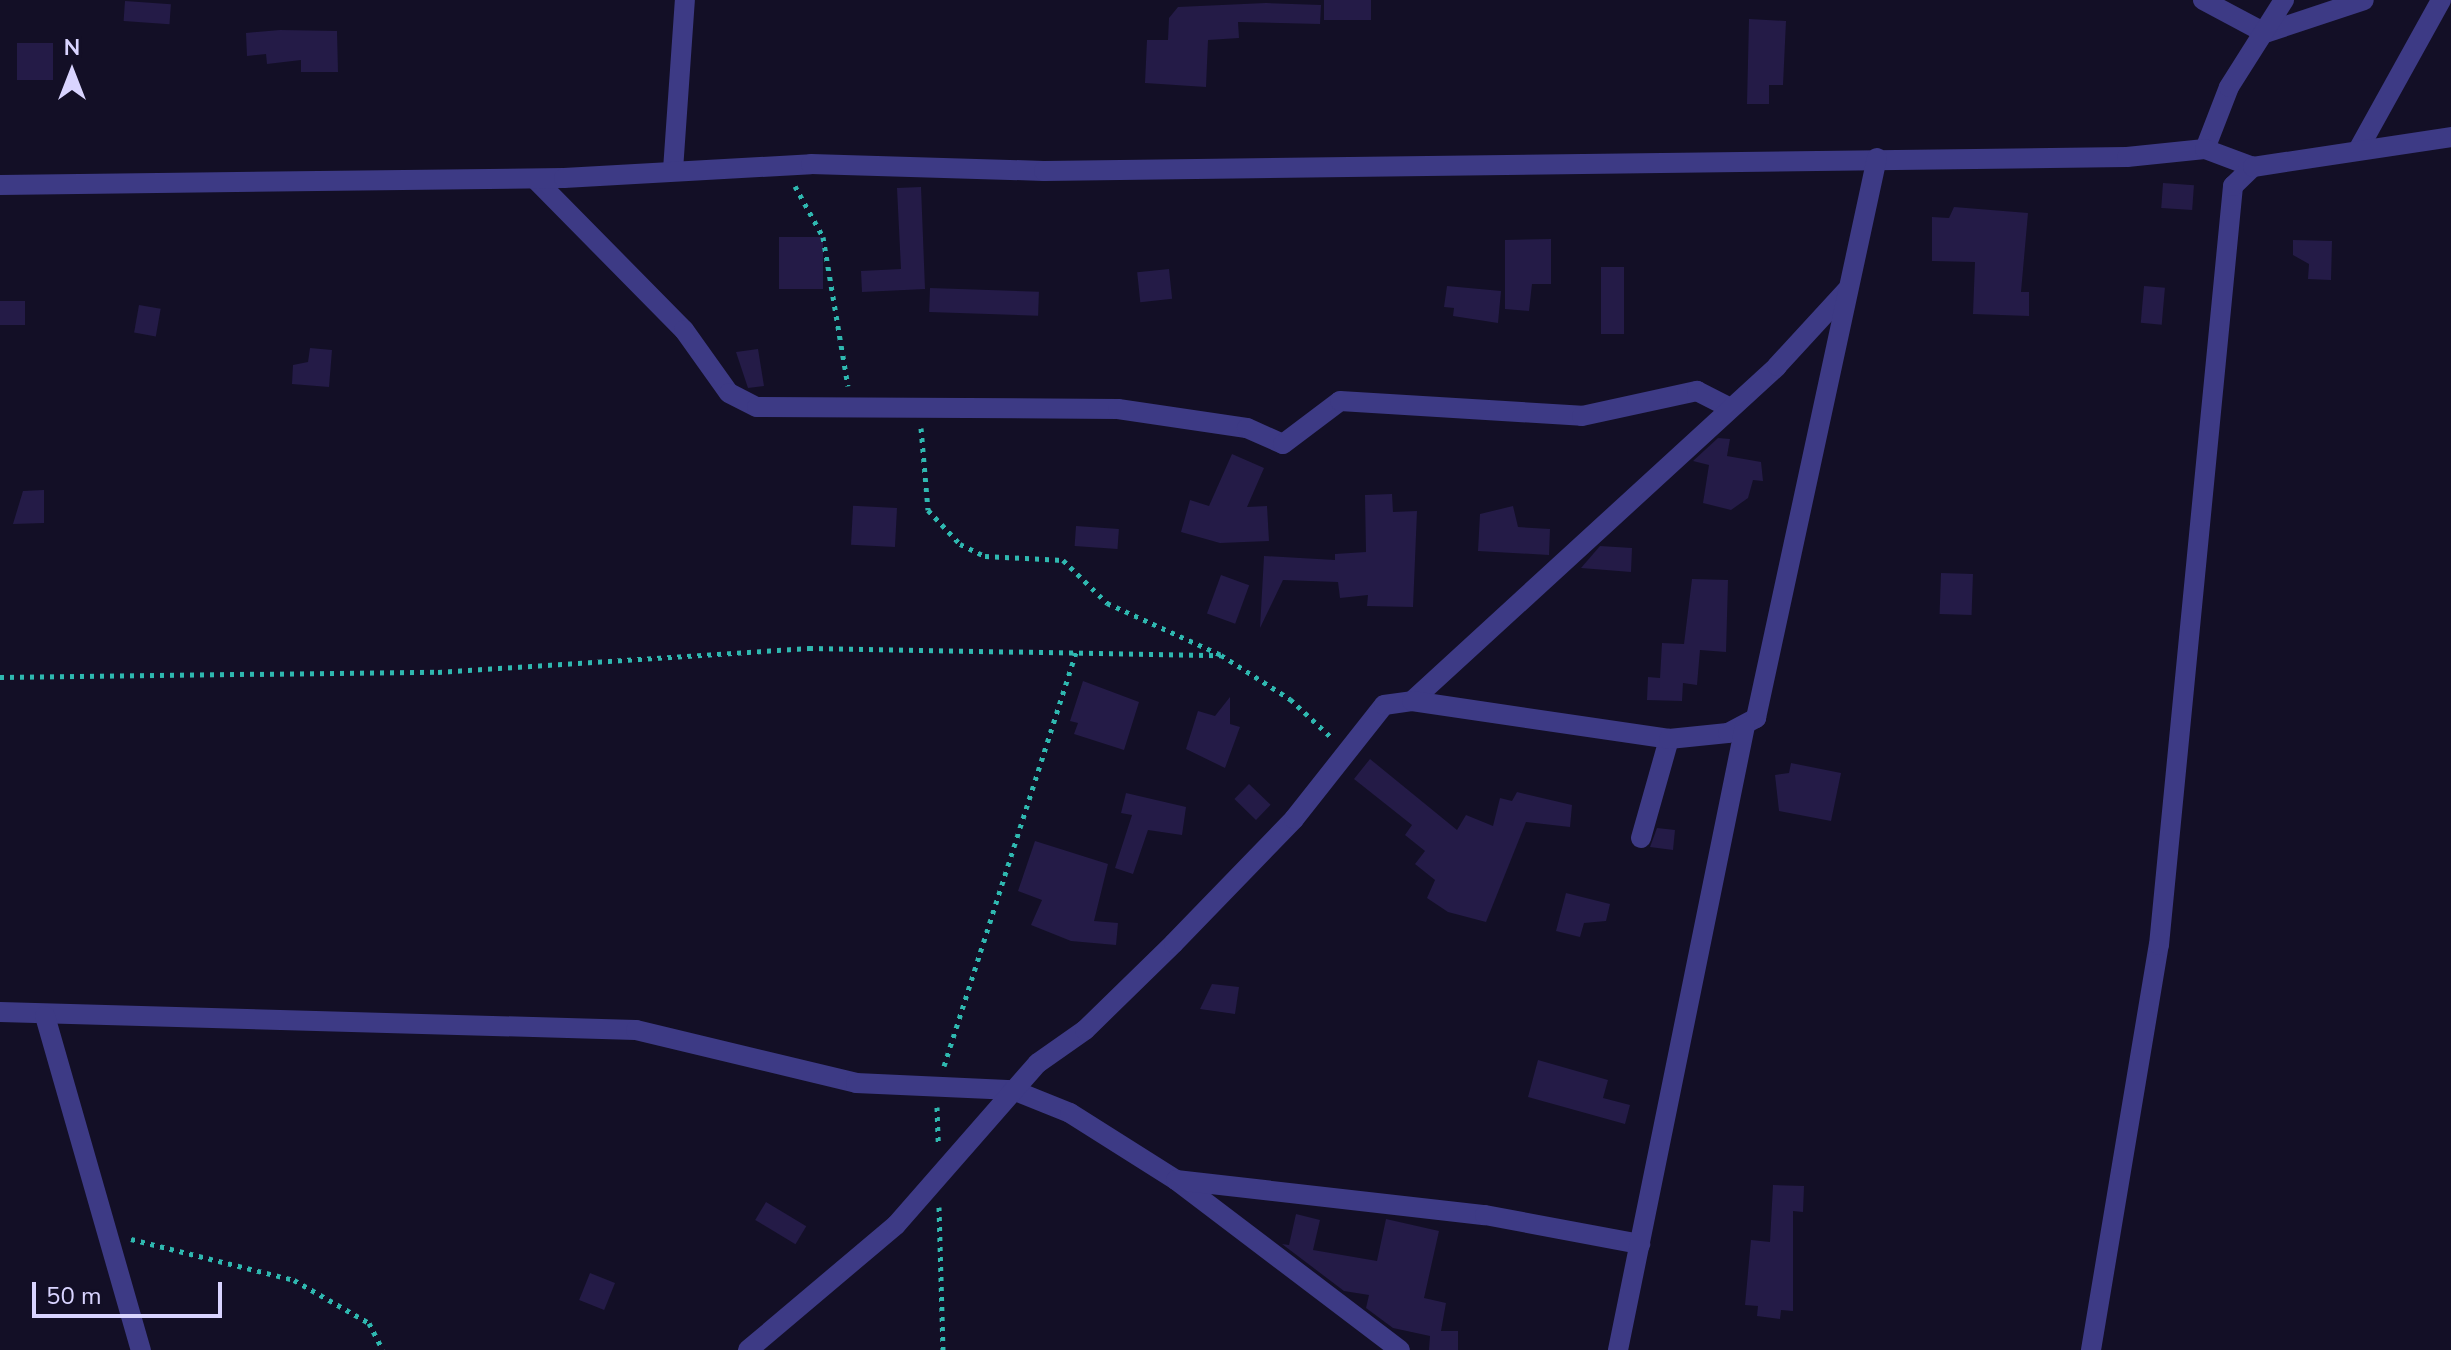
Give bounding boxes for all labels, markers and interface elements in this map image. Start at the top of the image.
north arrow [32,32,112,112]
text: N [64,33,80,63]
scale bar [36,1266,226,1316]
text: 50 m [46,1280,102,1312]

